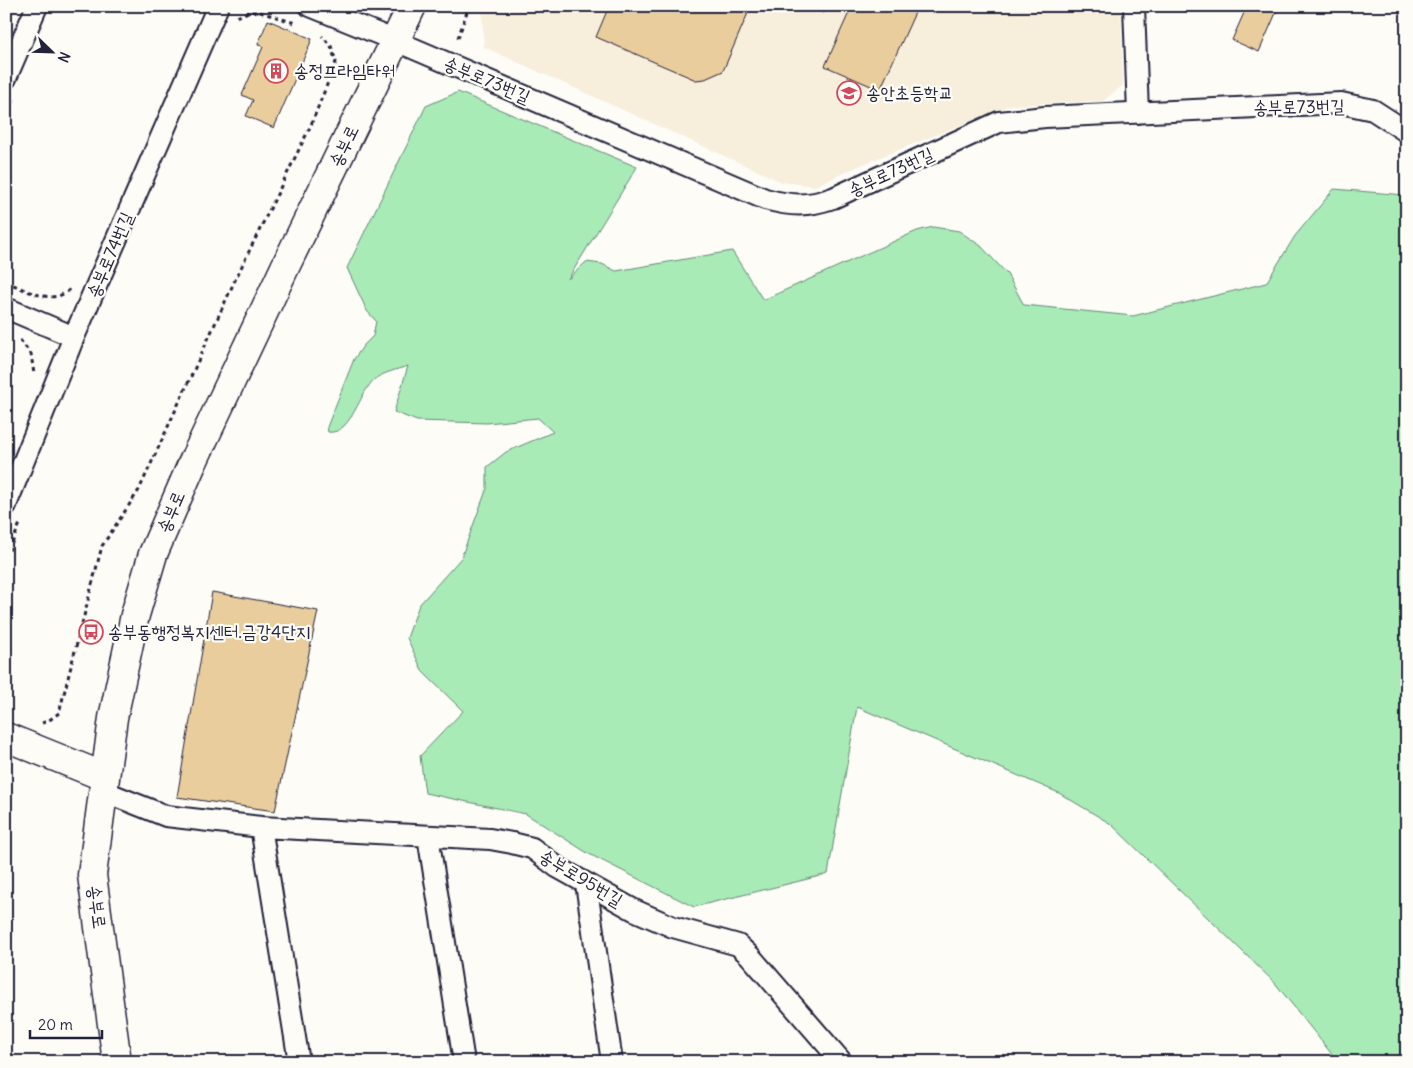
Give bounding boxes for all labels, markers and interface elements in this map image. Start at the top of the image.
north arrow [28,28,78,78]
text: N [54,49,74,65]
street label: 송부로73번길 [441,51,534,108]
building icon: 송정프라임타워 [263,58,289,84]
place label: 송정프라임타워 [294,59,395,82]
school or university icon: 송안초등학교 [836,80,862,106]
place label: 송안초등학교 [866,81,953,104]
street label: 송부로73번길 [1253,94,1345,119]
street label: 송부로 [324,121,363,170]
street label: 송부로73번길 [844,142,938,201]
street label: 송부로74번길 [81,208,138,301]
street label: 송부로 [151,487,190,536]
bus stop icon: 송부동행정복지센터.금강4단지 [78,619,104,645]
place label: 송부동행정복지센터.금강4단지 [108,620,310,643]
street label: 송부로95번길 [535,844,628,912]
street label: 송부로 [83,884,112,930]
scale bar [30,1008,102,1040]
text: 20 m [38,1015,73,1034]

